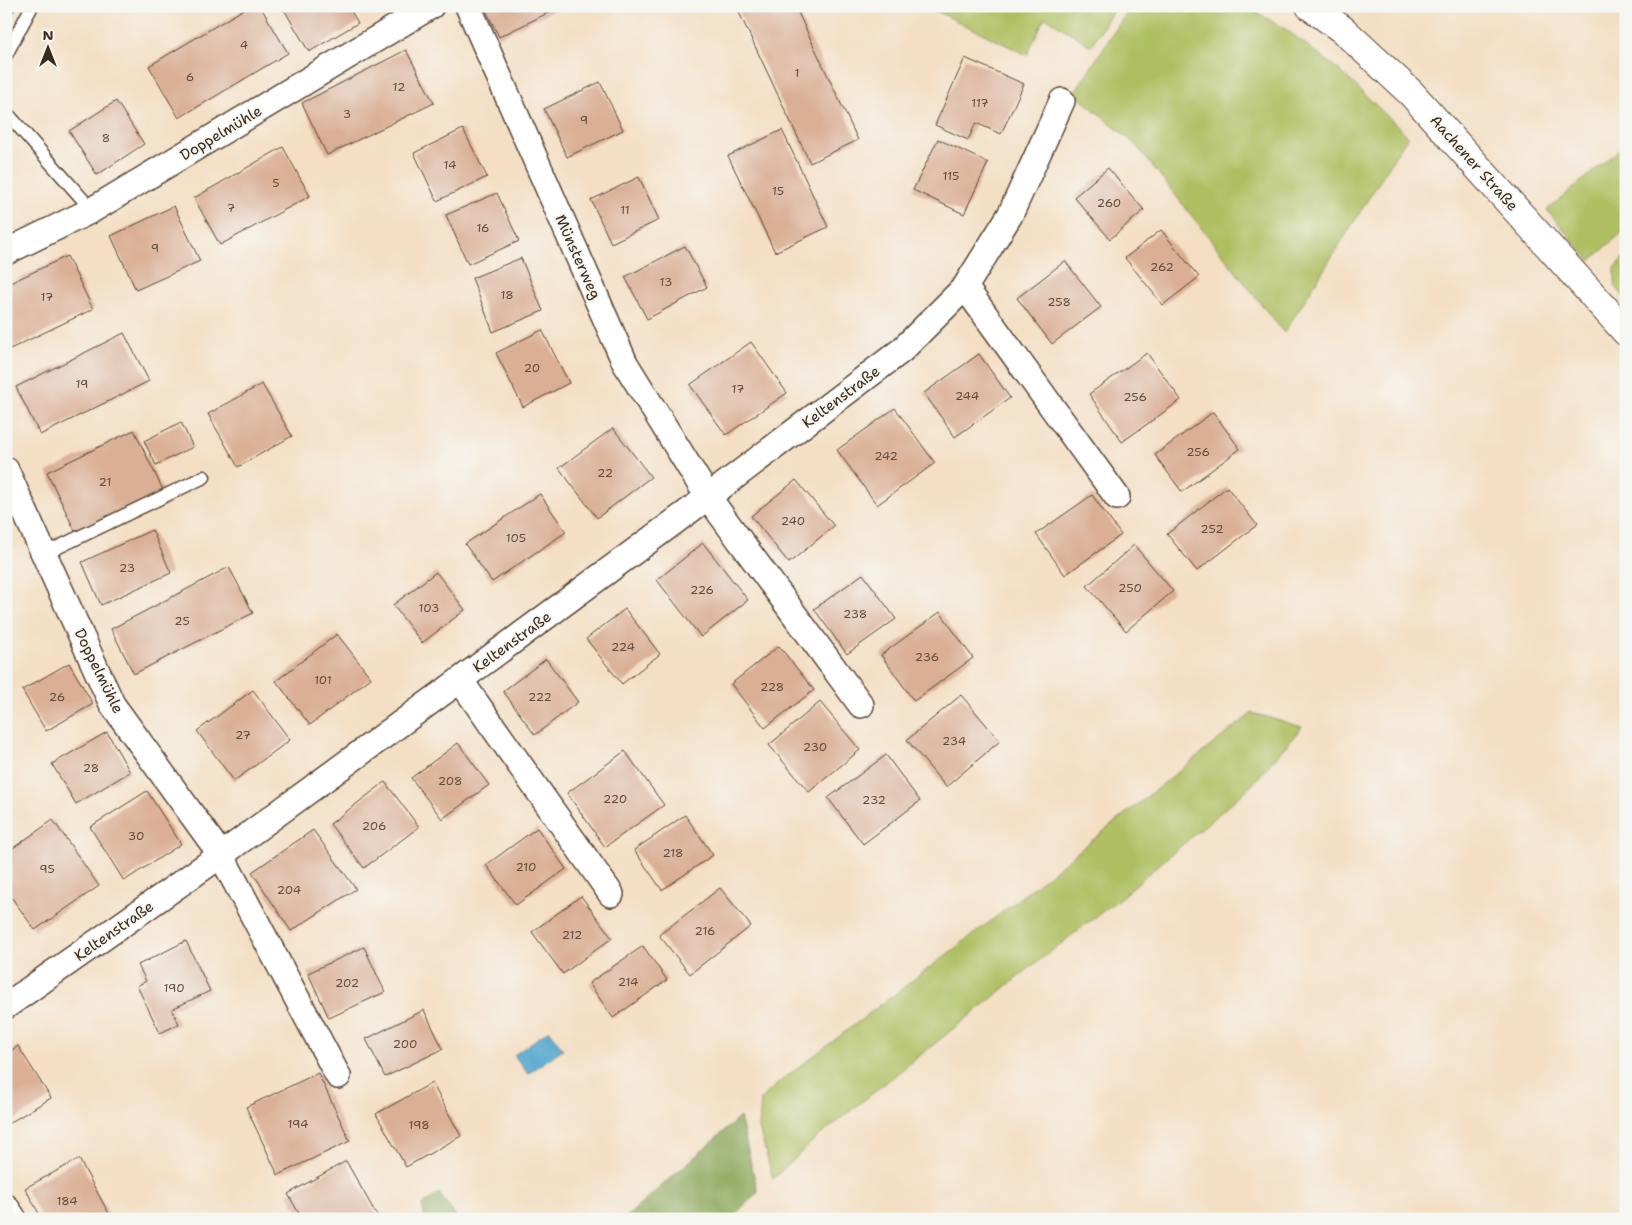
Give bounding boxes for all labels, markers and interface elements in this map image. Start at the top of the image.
north arrow [22,22,72,72]
text: N [42,26,54,44]
house number: 4 [240,37,248,53]
house number: 1 [794,65,800,81]
house number: 6 [186,69,194,85]
house number: 12 [393,79,405,95]
house number: 117 [971,95,989,111]
street label: Doppelmühle [176,101,266,165]
house number: 3 [343,106,351,122]
street label: Aachener Straße [1425,111,1523,215]
house number: 9 [580,112,588,128]
house number: 8 [102,130,110,146]
house number: 14 [444,157,456,173]
house number: 115 [943,168,959,184]
house number: 5 [272,175,280,191]
house number: 15 [772,183,784,199]
house number: 260 [1097,195,1121,211]
house number: 7 [227,200,235,216]
house number: 11 [620,202,630,218]
street label: Münsterweg [550,211,606,303]
house number: 16 [476,220,490,236]
house number: 9 [151,240,159,256]
house number: 262 [1150,259,1174,275]
house number: 13 [660,274,672,290]
house number: 18 [500,287,514,303]
house number: 17 [41,289,53,305]
house number: 258 [1047,294,1071,310]
house number: 20 [524,360,540,376]
street label: Keltenstraße [798,361,884,433]
house number: 19 [76,376,88,392]
house number: 17 [732,381,744,397]
house number: 244 [955,388,979,404]
house number: 256 [1123,389,1147,405]
house number: 256 [1186,444,1210,460]
house number: 242 [874,448,898,464]
house number: 22 [597,465,613,481]
house number: 21 [99,474,111,490]
house number: 240 [781,513,805,529]
house number: 252 [1200,521,1224,537]
house number: 105 [506,530,526,546]
house number: 23 [119,560,135,576]
house number: 250 [1118,580,1142,596]
house number: 226 [690,582,714,598]
house number: 103 [419,600,439,616]
house number: 238 [843,606,867,622]
street label: Keltenstraße [469,607,555,677]
house number: 25 [174,613,190,629]
street label: Doppelmühle [70,625,128,717]
house number: 224 [611,639,635,655]
house number: 236 [915,649,939,665]
house number: 101 [314,672,332,688]
house number: 228 [760,679,784,695]
house number: 26 [49,689,65,705]
house number: 222 [528,689,552,705]
house number: 27 [235,727,251,743]
house number: 234 [942,733,966,749]
house number: 230 [803,739,827,755]
house number: 28 [83,760,99,776]
house number: 208 [438,773,462,789]
house number: 220 [603,791,627,807]
house number: 232 [862,792,886,808]
house number: 206 [362,818,386,834]
house number: 30 [128,828,144,844]
house number: 218 [662,845,684,861]
house number: 210 [516,859,536,875]
house number: 95 [39,861,55,877]
house number: 204 [277,882,301,898]
street label: Keltenstraße [70,896,158,966]
house number: 216 [695,923,715,939]
house number: 212 [562,927,582,943]
house number: 214 [618,974,638,990]
house number: 202 [335,975,359,991]
house number: 190 [163,980,185,996]
house number: 200 [393,1036,417,1052]
house number: 194 [288,1116,308,1132]
house number: 198 [408,1117,430,1133]
house number: 184 [56,1193,78,1209]

